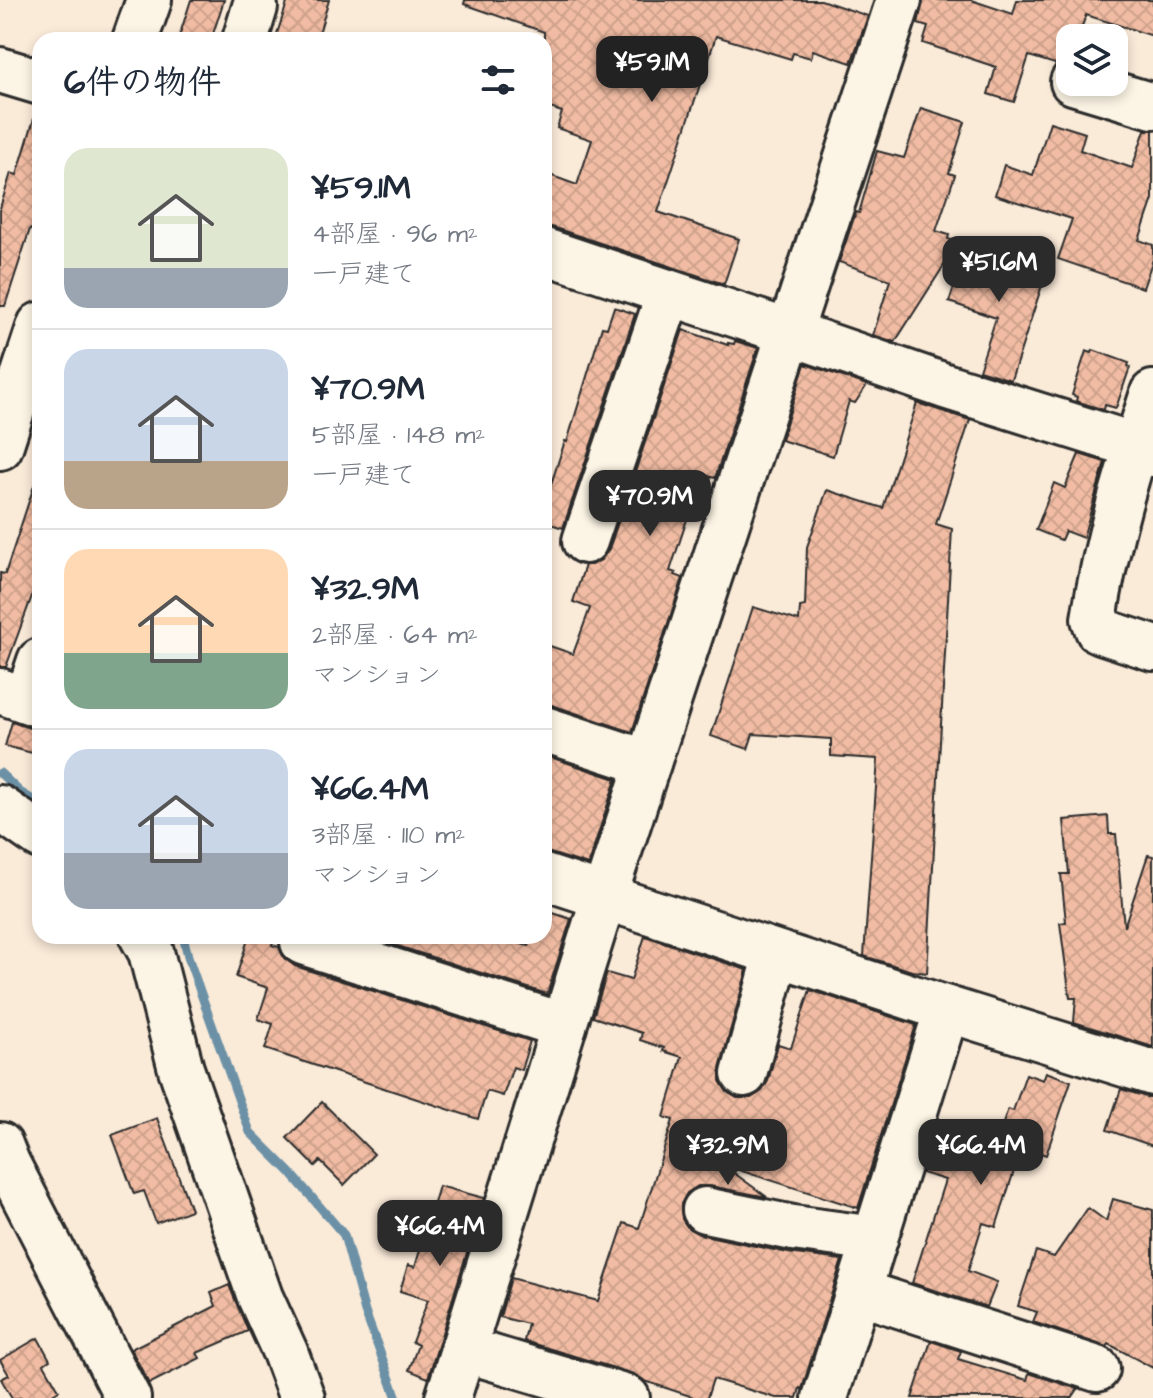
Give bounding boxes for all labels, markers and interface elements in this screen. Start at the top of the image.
map controls [1056,24,1128,96]
button: layers [1056,24,1128,96]
pin: ¥59.1M [587,36,717,104]
text: ¥59.1M [614,44,690,80]
icon: filters [476,58,520,102]
text: 6件の物件 [64,59,221,107]
text: ¥59.1M [312,164,411,212]
icon: home [128,180,224,276]
text: 4部屋 · 96 m² [312,216,478,252]
pin: ¥51.6M [934,236,1064,304]
text: ¥51.6M [960,244,1038,280]
text: 一戸建て [312,256,416,292]
text: ¥70.9M [312,365,425,413]
icon: home [128,381,224,477]
text: 5部屋 · 148 m² [312,417,485,453]
text: 一戸建て [312,457,416,493]
pin: ¥70.9M [585,470,715,538]
text: ¥70.9M [607,478,693,514]
text: ¥32.9M [312,565,419,613]
icon: home [128,581,224,677]
text: 2部屋 · 64 m² [312,617,478,653]
text: マンション [312,657,441,693]
text: ¥66.4M [312,765,429,813]
icon: home [128,781,224,877]
text: 3部屋 · 110 m² [312,817,465,853]
text: マンション [312,857,441,893]
pin: ¥32.9M [663,1119,793,1187]
pin: ¥66.4M [916,1119,1046,1187]
text: ¥32.9M [687,1127,769,1163]
text: ¥66.4M [936,1127,1026,1163]
pin: ¥66.4M [375,1200,505,1268]
text: ¥66.4M [395,1208,485,1244]

